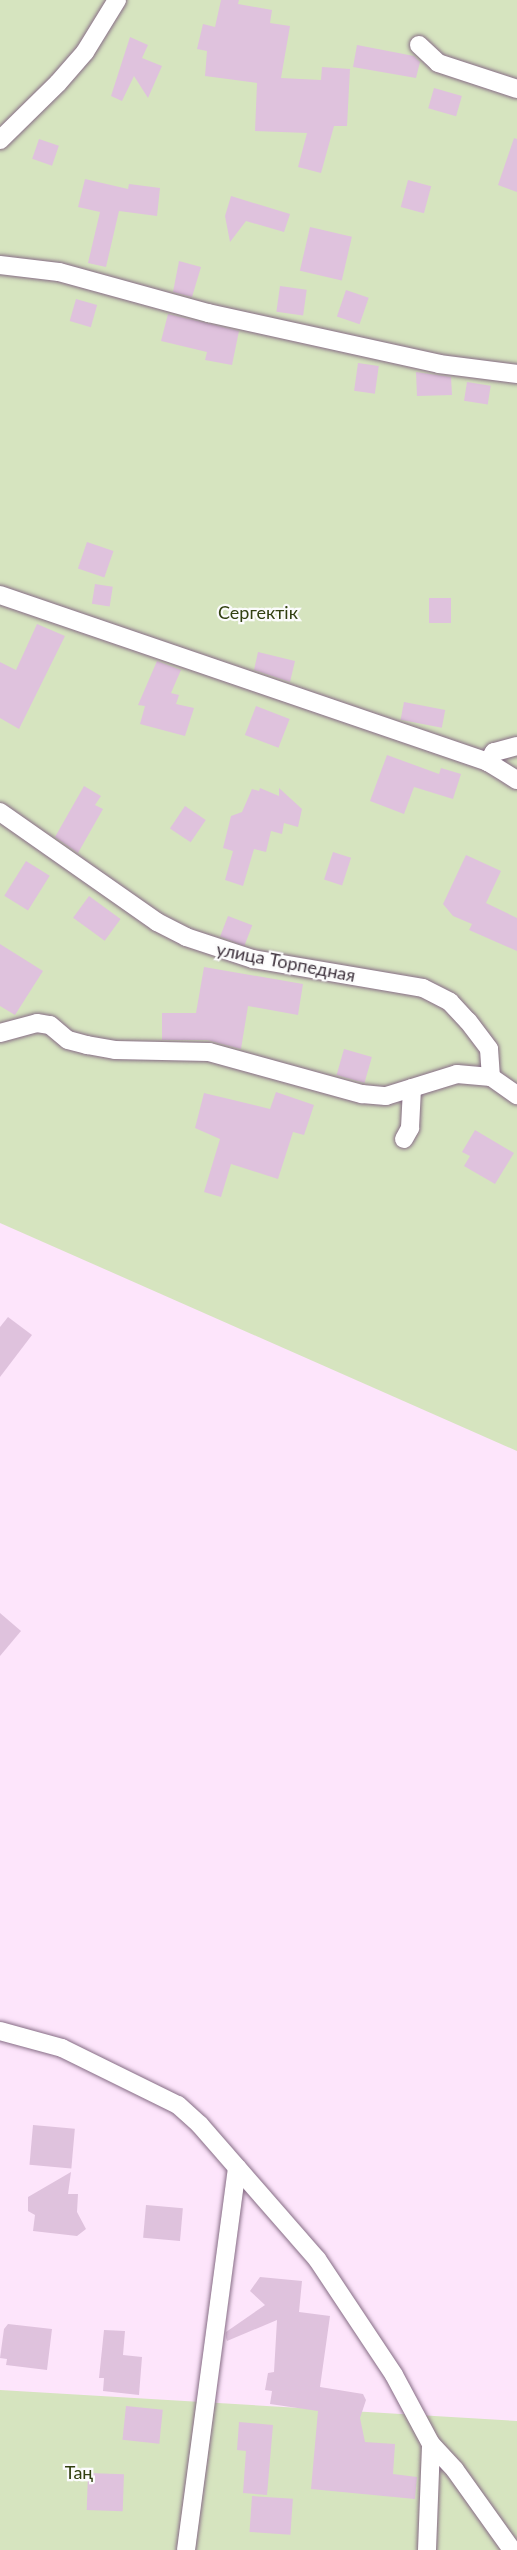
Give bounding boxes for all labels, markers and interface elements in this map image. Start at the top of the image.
park label: Сергектік [218,601,298,623]
street label: улица Торпедная [215,938,357,986]
park label: Таң [65,2461,93,2483]

